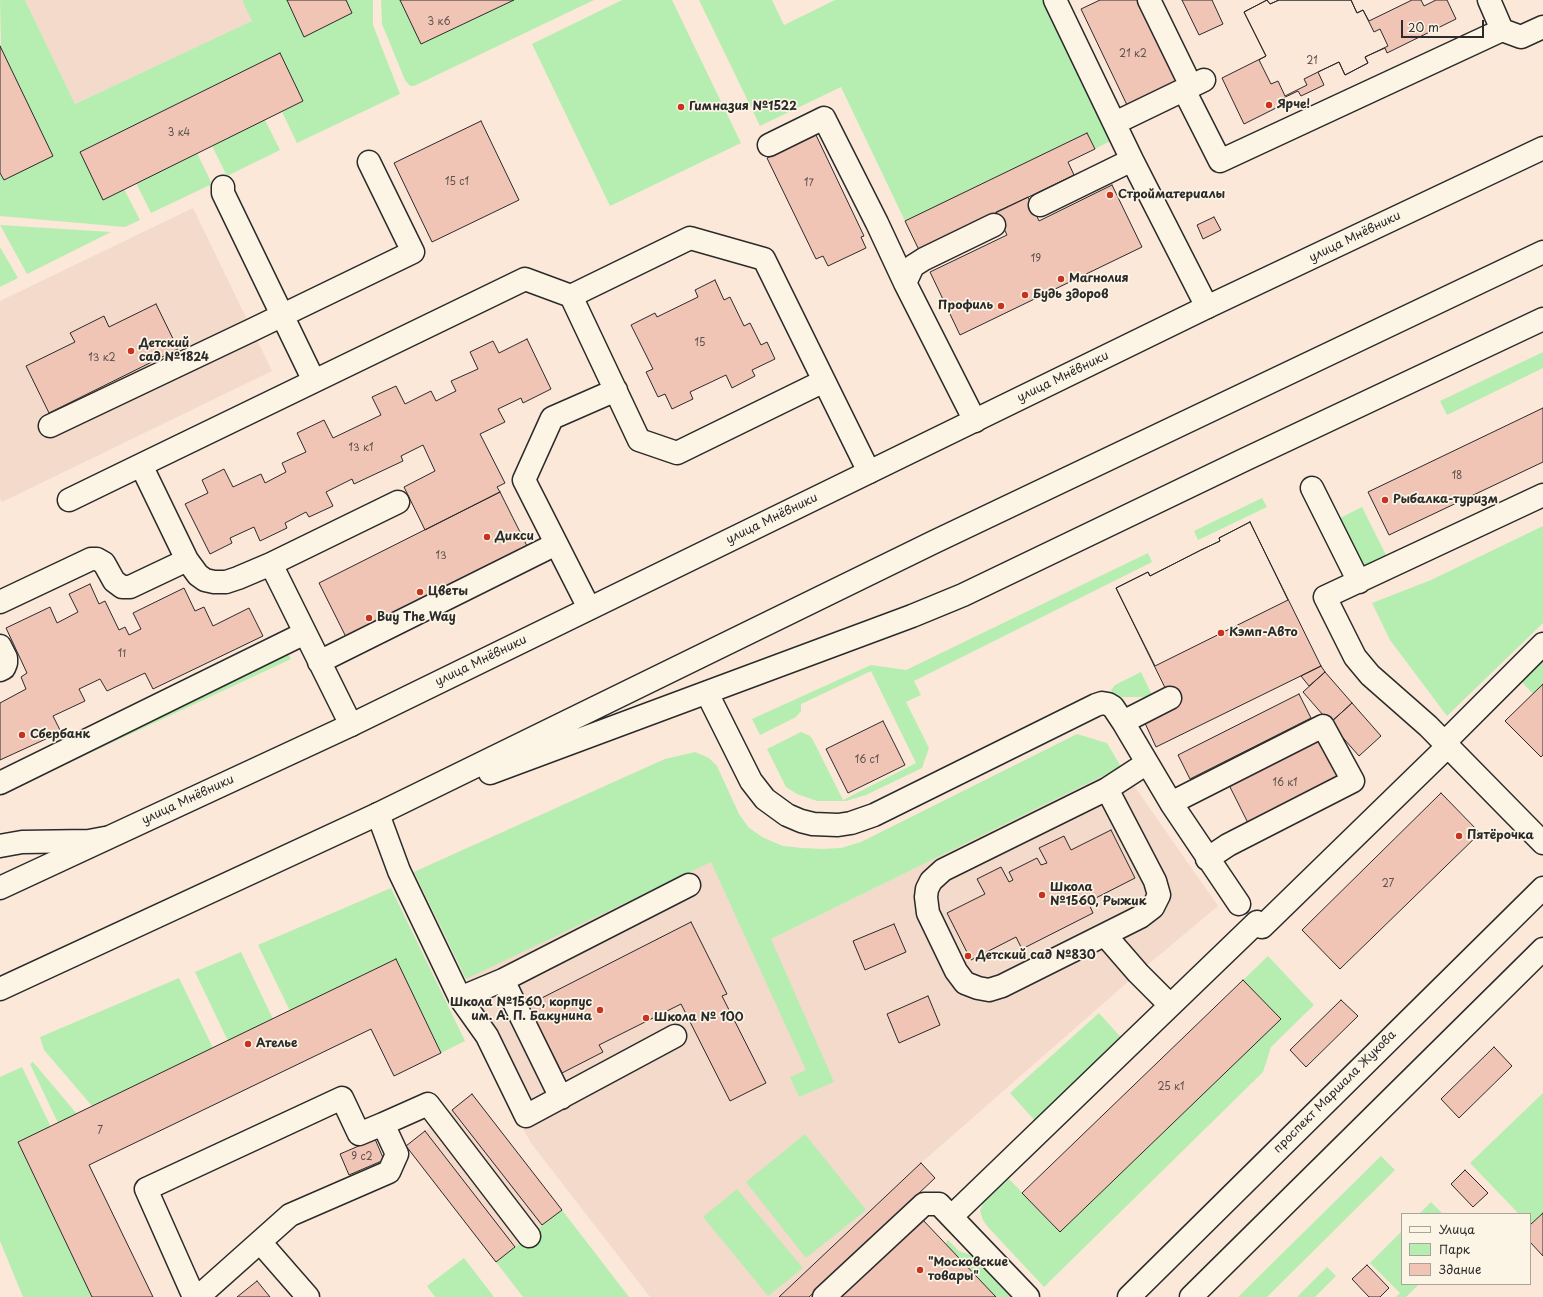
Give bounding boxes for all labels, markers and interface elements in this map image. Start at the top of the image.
scale bar [1403,12,1486,38]
house number: 3 к6 [428,16,450,28]
text: 20 m [1408,18,1439,36]
house number: 21 к2 [1119,48,1147,60]
house number: 21 [1306,55,1318,67]
place label: Ярче! [1277,98,1310,112]
place label: Гимназия №1522 [689,100,797,114]
marker: Ярче! [1264,100,1274,110]
marker: Гимназия №1522 [676,102,686,112]
house number: 3 к4 [168,127,190,139]
house number: 15 с1 [445,176,469,188]
house number: 17 [804,177,814,189]
place label: Стройматериалы [1118,188,1225,202]
marker: Стройматериалы [1105,190,1115,200]
street label: улица Мнёвники [1307,209,1403,265]
house number: 19 [1031,253,1041,265]
place label: Магнолия [1069,272,1129,286]
marker: Магнолия [1056,274,1066,284]
place label: Будь здоров [1033,288,1108,302]
marker: Будь здоров [1020,290,1030,300]
place label: Профиль [938,299,993,313]
marker: Профиль [996,301,1006,311]
place label: Детский сад №1824 [139,337,209,365]
house number: 15 [695,337,705,349]
marker: Детский сад №1824 [126,346,136,356]
street label: улица Мнёвники [1015,349,1111,405]
house number: 13 к2 [88,352,116,364]
house number: 13 к1 [349,442,373,454]
house number: 18 [1452,470,1462,482]
street label: улица Мнёвники [724,491,820,547]
place label: Рыбалка-туризм [1393,493,1498,507]
marker: Рыбалка-туризм [1380,495,1390,505]
place label: Дикси [495,530,534,544]
marker: Дикси [482,532,492,542]
house number: 13 [435,550,447,562]
place label: Цветы [428,585,468,599]
marker: Цветы [415,587,425,597]
place label: Buy The Way [377,611,456,625]
marker: Buy The Way [364,613,374,623]
place label: Кэмп-Авто [1229,626,1298,640]
marker: Кэмп-Авто [1216,628,1226,638]
street label: улица Мнёвники [433,633,529,689]
house number: 11 [118,648,126,660]
place label: Сбербанк [30,728,90,742]
marker: Сбербанк [17,730,27,740]
house number: 16 с1 [855,754,879,766]
street label: улица Мнёвники [140,772,236,828]
house number: 16 к1 [1272,777,1298,789]
place label: Пятёрочка [1467,829,1534,843]
marker: Пятёрочка [1454,831,1464,841]
house number: 27 [1382,878,1394,890]
place label: Школа №1560, Рыжик [1050,881,1146,909]
marker: Школа №1560, Рыжик [1037,890,1047,900]
place label: Детский сад №830 [976,949,1096,963]
marker: Детский сад №830 [963,951,973,961]
place label: Школа №1560, корпус им. А. П. Бакунина [450,996,592,1024]
marker: Школа №1560, корпус им. А. П. Бакунина [595,1005,605,1015]
place label: Школа № 100 [654,1011,743,1025]
marker: Школа № 100 [641,1013,651,1023]
street label: проспект Маршала Жукова [1271,1028,1399,1156]
place label: Ателье [256,1037,297,1051]
marker: Ателье [243,1039,253,1049]
house number: 25 к1 [1158,1081,1184,1093]
house number: 7 [97,1125,103,1137]
house number: 9 с2 [351,1151,373,1163]
legend [1401,1213,1531,1285]
text: Улица [1439,1220,1475,1238]
text: Парк [1439,1240,1470,1258]
place label: "Московские товары" [928,1256,1008,1284]
text: Здание [1439,1260,1481,1278]
marker: "Московские товары" [915,1265,925,1275]

